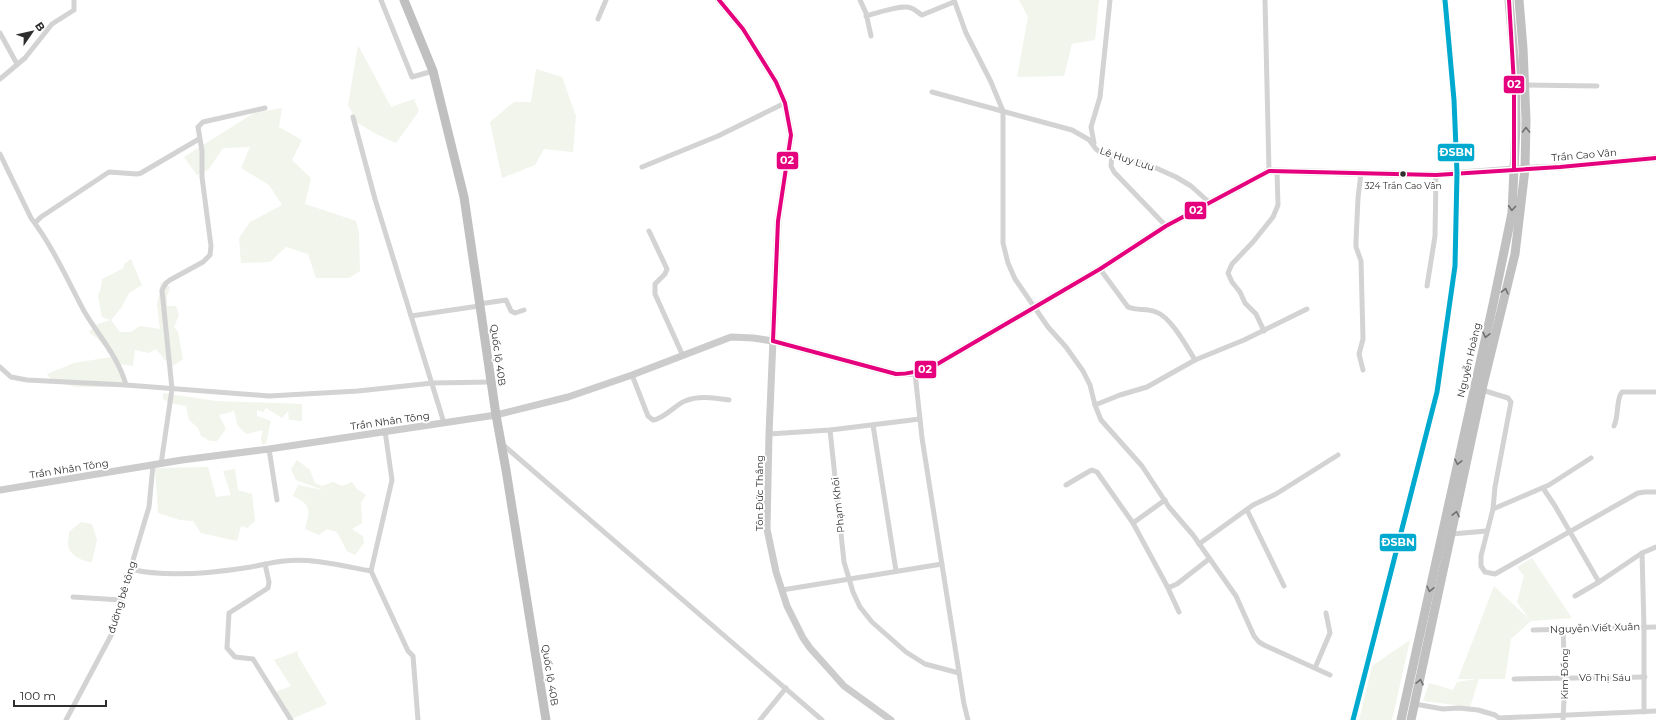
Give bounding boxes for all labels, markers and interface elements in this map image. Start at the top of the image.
north arrow [12,12,52,52]
text: B [32,19,48,34]
line badge: 02 [1503,75,1525,94]
text: 02 [1507,77,1521,91]
one-way arrow [1522,127,1530,133]
line badge: ĐSBN [1437,143,1475,162]
street label: Lê Huy Lưu [1098,144,1156,174]
text: ĐSBN [1439,145,1473,159]
street label: Trần Cao Vân [1551,146,1617,164]
line badge: 02 [776,151,799,170]
text: 02 [780,153,794,167]
marker: 324 Trần Cao Vân [1398,169,1408,179]
place label: 324 Trần Cao Vân [1364,180,1442,191]
line badge: 02 [1184,201,1207,220]
text: 02 [1189,203,1203,217]
one-way arrow [1508,205,1517,211]
one-way arrow [1501,288,1509,294]
street label: Nguyễn Hoàng [1454,321,1484,399]
street label: Quốc lộ 40B [487,323,509,387]
one-way arrow [1482,331,1491,338]
line badge: 02 [914,360,937,379]
text: 02 [918,362,932,376]
street label: Trần Nhân Tông [350,409,430,433]
street label: Tôn Đức Thắng [753,455,766,531]
street label: Trần Nhân Tông [29,456,109,482]
one-way arrow [1454,459,1462,465]
street label: Phạm Khôi [829,477,847,533]
one-way arrow [1452,511,1460,517]
line badge: ĐSBN [1379,533,1417,552]
text: ĐSBN [1381,535,1415,549]
street label: đường bê tông [105,559,139,635]
one-way arrow [1427,586,1435,592]
street label: Nguyễn Viết Xuân [1550,620,1640,636]
street label: Quốc lộ 40B [539,643,561,707]
street label: Kim Đồng [1558,648,1571,700]
street label: Võ Thị Sáu [1579,671,1631,684]
one-way arrow [1415,679,1423,685]
scale bar [14,682,106,708]
text: 100 m [20,688,56,703]

